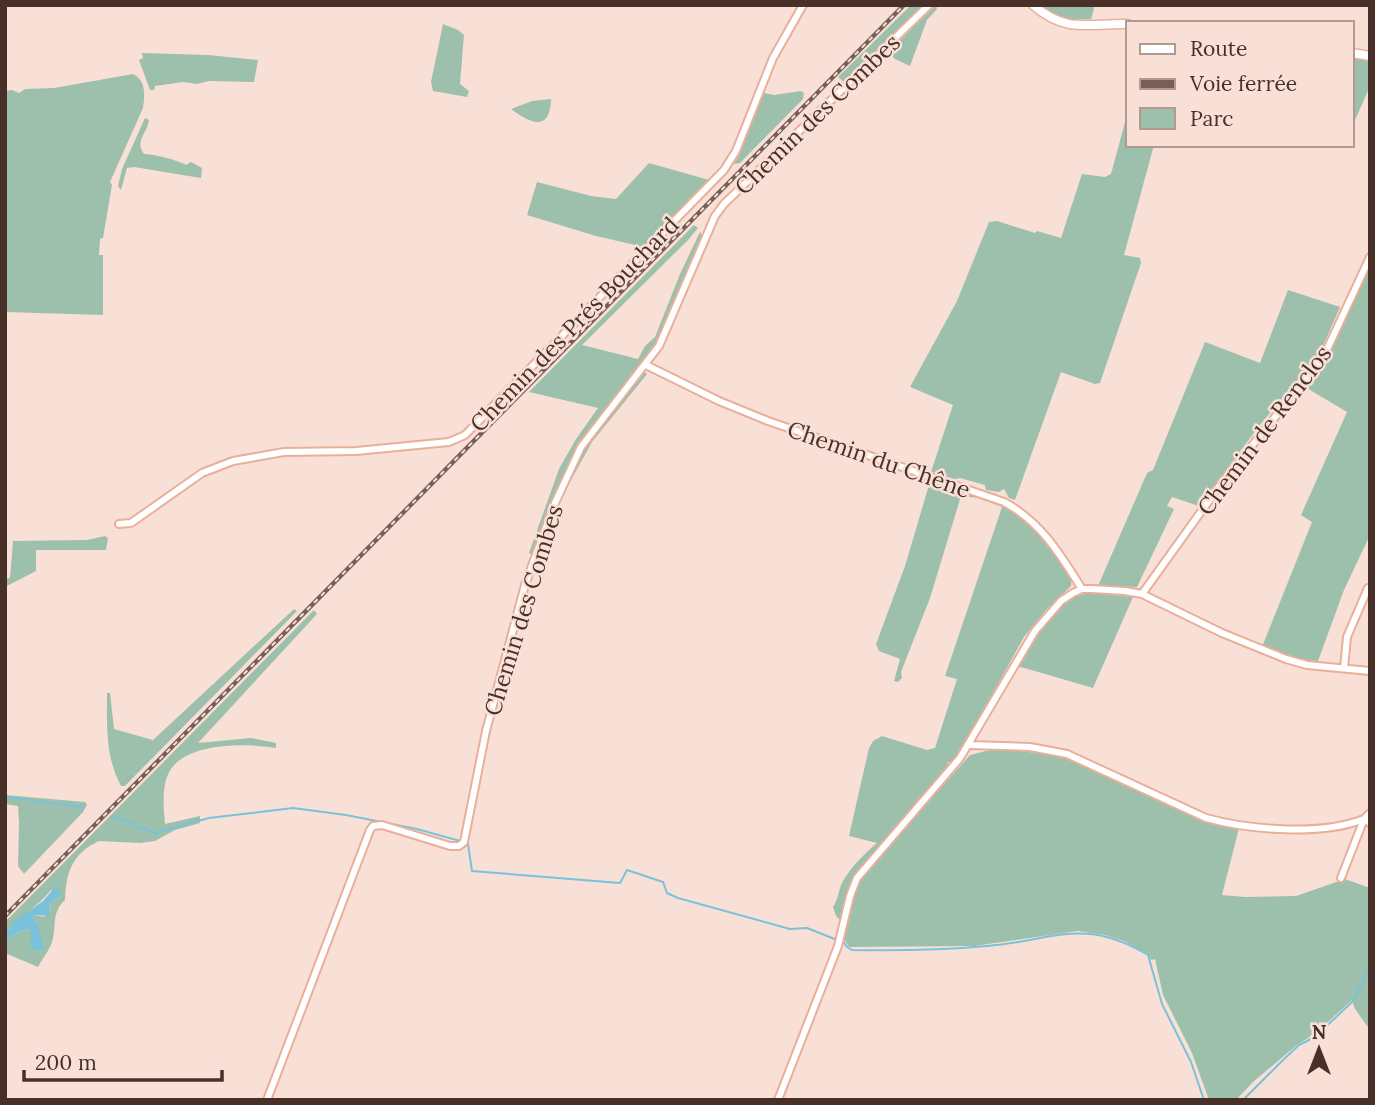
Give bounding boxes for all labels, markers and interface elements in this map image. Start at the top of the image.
legend [1126,21,1354,147]
street label: Chemin des Combes [728,28,906,200]
text: Route [1190,35,1247,62]
text: Voie ferrée [1189,70,1297,97]
text: Parc [1190,105,1234,132]
street label: Chemin des Prés Bouchard [464,210,685,438]
street label: Chemin de Renclos [1191,339,1337,521]
street label: Chemin du Chêne [784,414,974,504]
street label: Chemin des Combes [477,501,569,719]
north arrow [1284,1014,1354,1084]
text: N [1312,1020,1327,1044]
scale bar [24,1038,222,1082]
text: 200 m [35,1049,97,1076]

